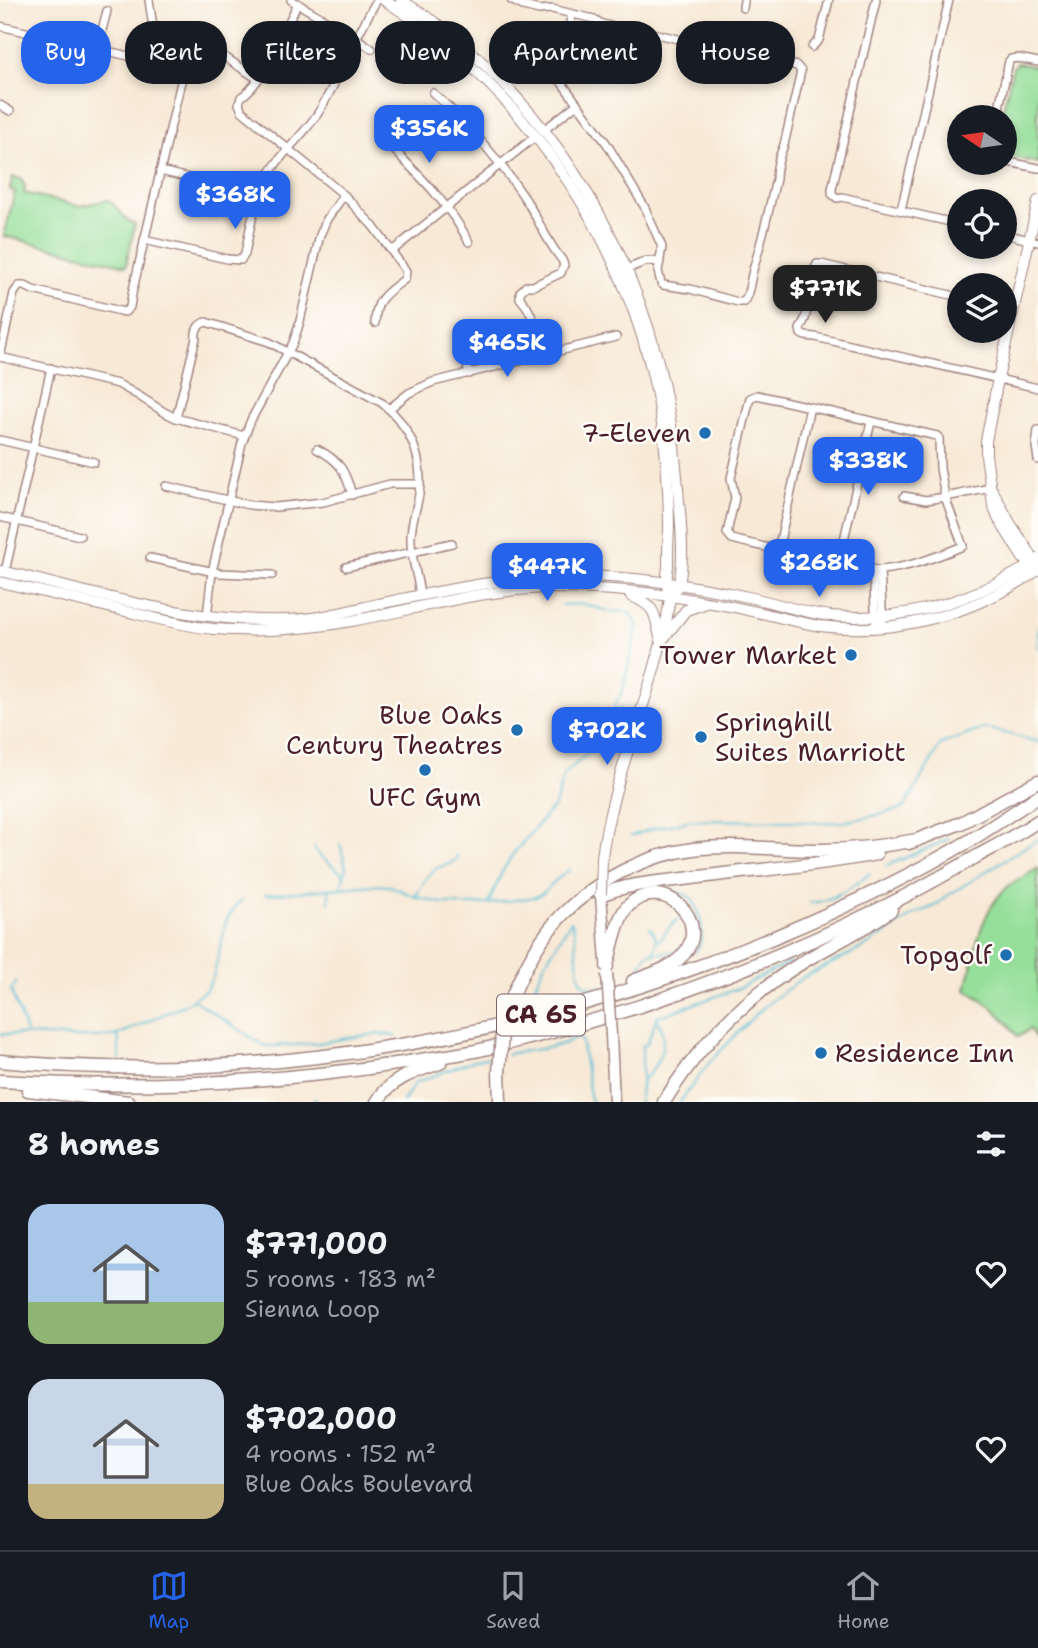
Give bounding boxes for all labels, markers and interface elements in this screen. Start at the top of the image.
chip: Buy [21,21,111,84]
chip: Rent [125,21,227,84]
chip: Filters [241,21,361,84]
chip: New [375,21,475,84]
chip: Apartment [489,21,662,84]
chip: House [676,21,795,84]
north arrow [947,105,1017,175]
map controls [947,105,1017,343]
pin: $356K [380,106,478,165]
text: $356K [390,113,468,143]
pin: $368K [186,172,284,231]
text: $368K [195,179,275,209]
button: locate [947,189,1017,259]
pin: $771K [776,266,874,325]
text: $771K [789,273,861,303]
button: layers [947,273,1017,343]
pin: $465K [458,320,556,379]
text: $465K [468,327,546,357]
place label: 7-Eleven [581,415,691,450]
marker: 7-Eleven [697,425,713,441]
pin: $338K [819,438,917,497]
text: $338K [829,445,907,475]
pin: $268K [770,540,868,599]
pin: $447K [498,544,596,603]
text: $268K [780,547,858,577]
text: $447K [508,551,586,581]
place label: Tower Market [659,637,837,672]
marker: Tower Market [843,647,859,663]
place label: Blue Oaks Century Theatres [286,697,503,762]
place label: Springhill Suites Marriott [715,704,906,769]
pin: $702K [558,708,656,767]
text: $702K [568,715,646,745]
marker: Blue Oaks Century Theatres [509,722,525,738]
marker: Springhill Suites Marriott [693,729,709,745]
marker: UFC Gym [417,762,433,778]
place label: UFC Gym [368,779,482,814]
place label: Topgolf [900,937,993,972]
marker: Topgolf [998,947,1014,963]
road number: CA 65 [497,995,585,1036]
place label: Residence Inn [835,1035,1014,1070]
marker: Residence Inn [813,1045,829,1061]
text: 8 homes [28,1124,160,1165]
icon: filters [972,1125,1010,1163]
text: $771,000 [245,1223,388,1264]
icon: home [84,1232,168,1316]
icon: heart [972,1255,1010,1293]
text: 5 rooms · 183 m² [245,1264,436,1294]
text: Sienna Loop [245,1294,380,1324]
text: $702,000 [245,1398,397,1439]
icon: home [84,1407,168,1491]
icon: heart [972,1430,1010,1468]
text: 4 rooms · 152 m² [245,1439,436,1469]
text: Blue Oaks Boulevard [245,1469,473,1499]
tab: Map [149,1567,189,1634]
tab: Saved [486,1567,540,1634]
tab: Home [837,1567,889,1634]

